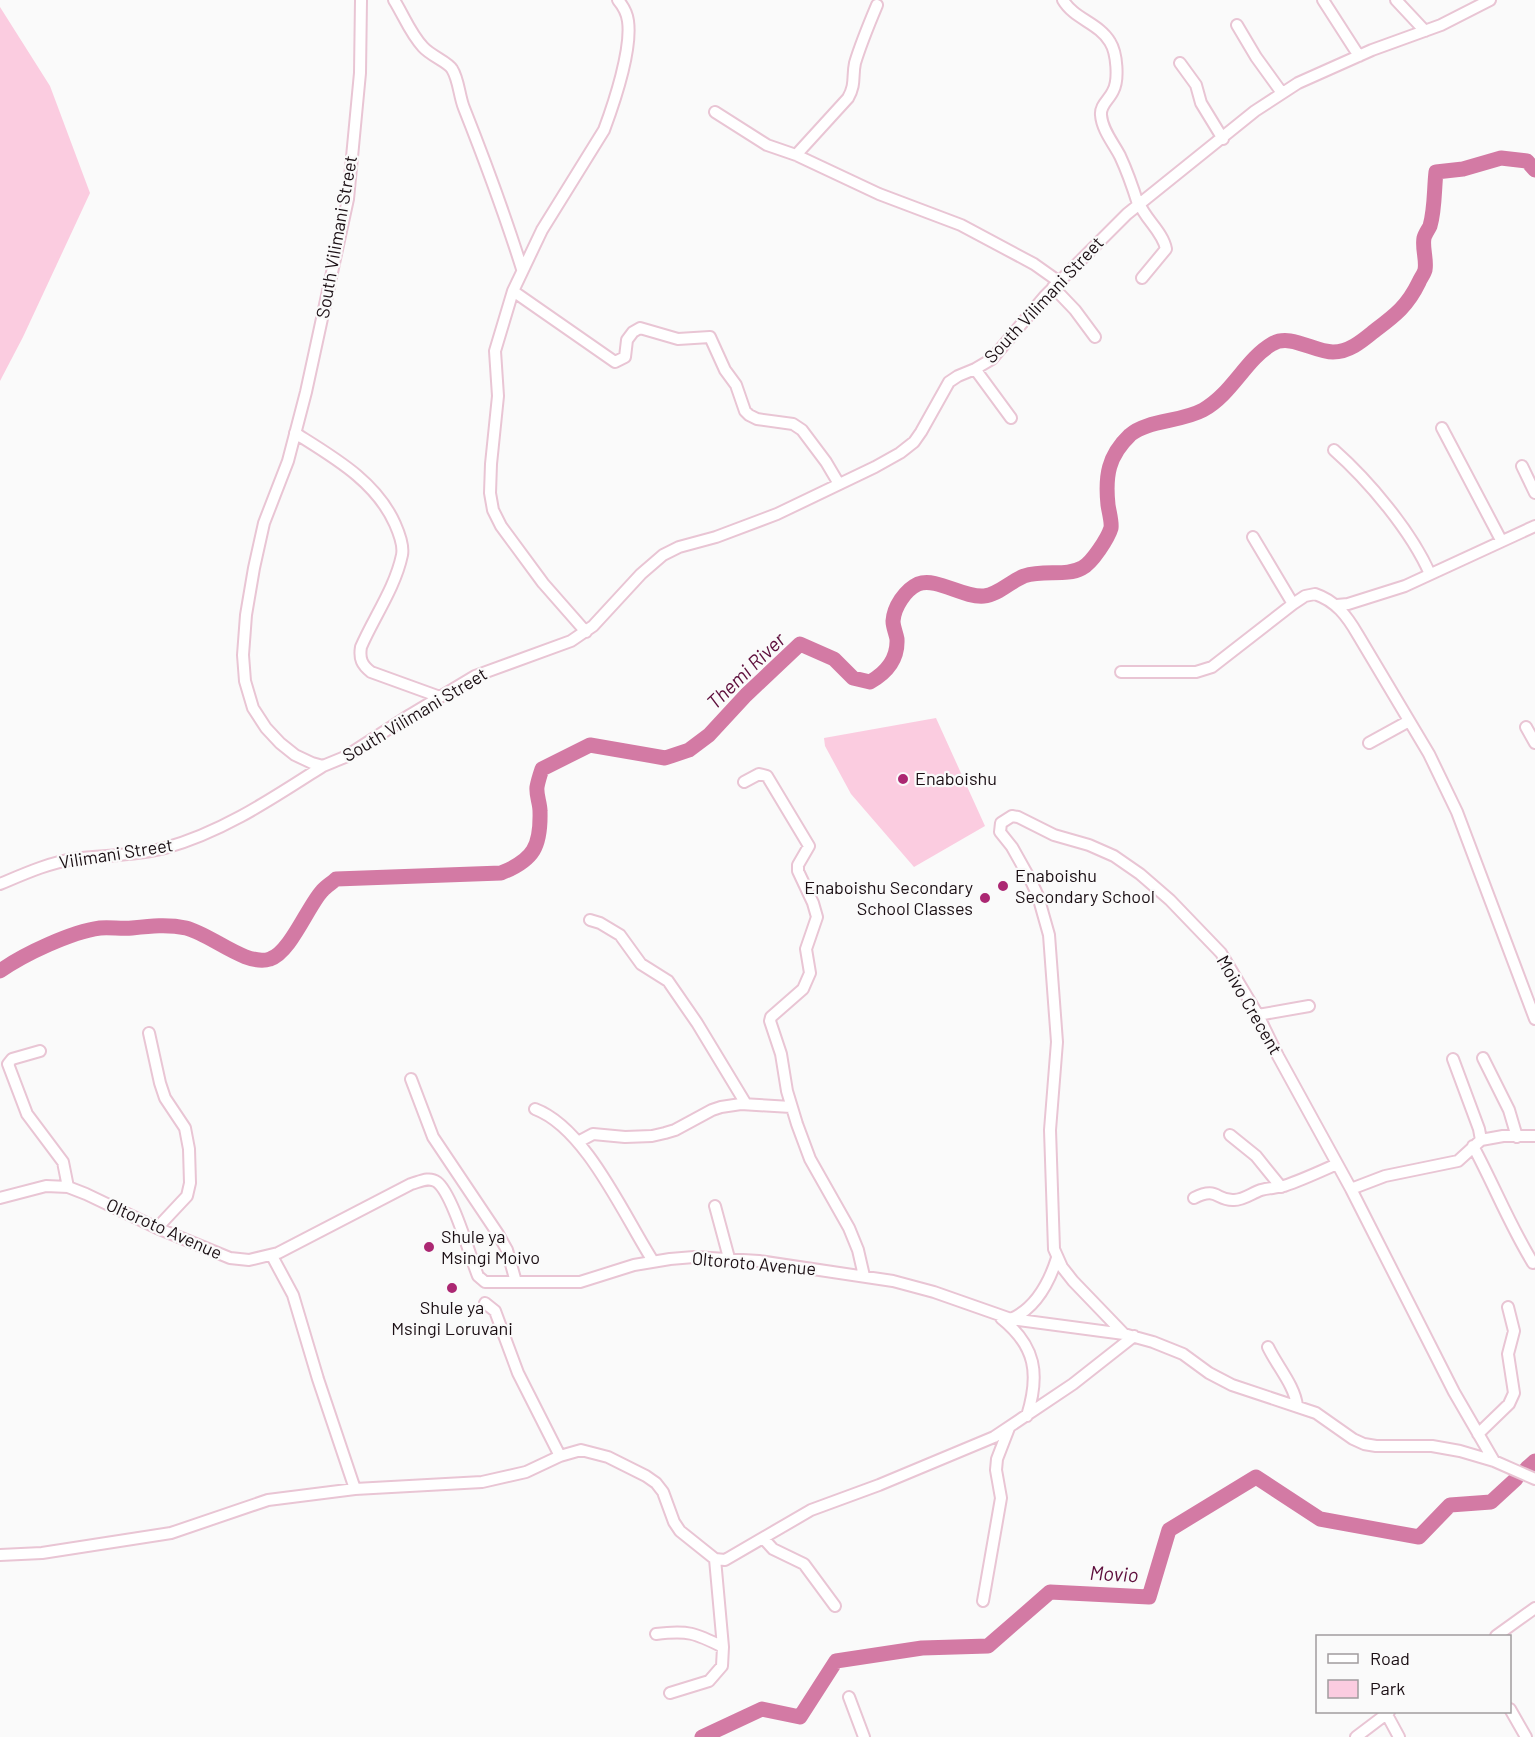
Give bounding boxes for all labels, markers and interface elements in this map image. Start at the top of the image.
street label: South Vilimani Street [311,154,361,320]
street label: South Vilimani Street [979,232,1108,367]
water label: Themi River [701,626,790,714]
street label: South Vilimani Street [338,662,491,766]
place label: Enaboishu [915,767,997,789]
marker: Enaboishu [896,772,910,786]
street label: Vilimani Street [57,833,174,873]
place label: Enaboishu Secondary School [1015,864,1155,907]
place label: Enaboishu Secondary School Classes [804,876,973,919]
marker: Enaboishu Secondary School [996,879,1010,893]
marker: Enaboishu Secondary School Classes [978,891,992,905]
street label: Moivo Crecent [1213,951,1287,1058]
street label: Oltoroto Avenue [103,1193,226,1263]
place label: Shule ya Msingi Moivo [441,1225,540,1268]
marker: Shule ya Msingi Moivo [422,1240,436,1254]
street label: Oltoroto Avenue [691,1247,817,1279]
marker: Shule ya Msingi Loruvani [445,1281,459,1295]
place label: Shule ya Msingi Loruvani [391,1296,513,1339]
water label: Movio [1089,1560,1139,1586]
legend [1316,1635,1511,1713]
text: Road [1370,1647,1410,1669]
text: Park [1370,1677,1405,1699]

